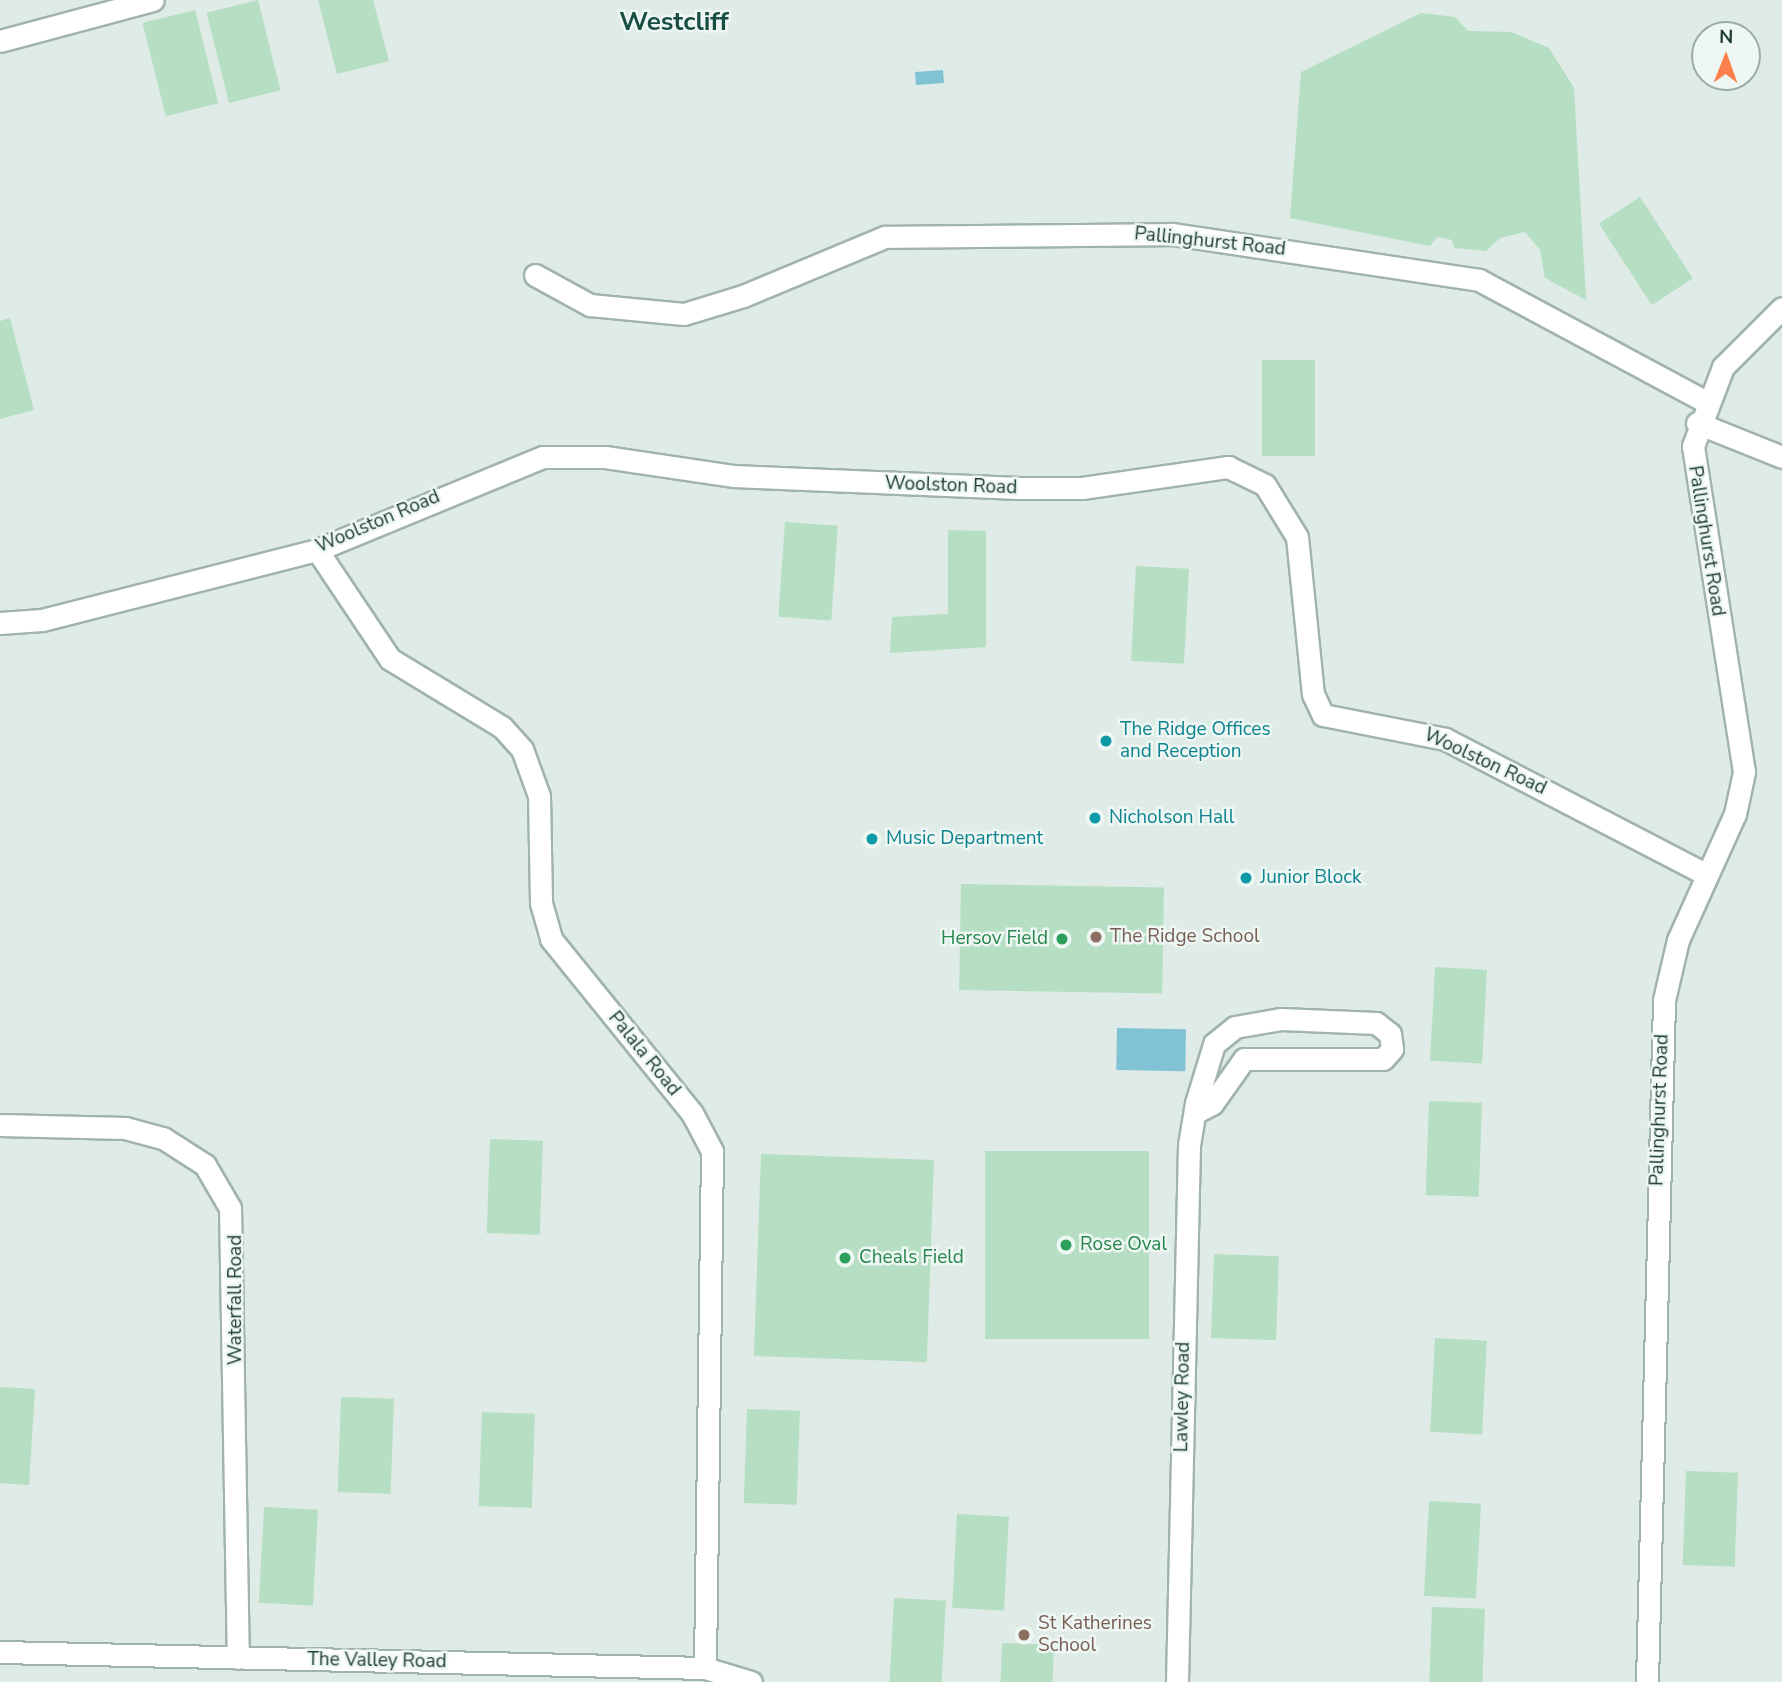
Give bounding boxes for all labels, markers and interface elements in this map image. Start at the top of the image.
district label: Westcliff [619,6,729,38]
north arrow [1691,21,1761,91]
text: N [1719,24,1734,50]
street label: Pallinghurst Road [1133,223,1287,261]
street label: Pallinghurst Road [1683,464,1729,618]
street label: Woolston Road [884,472,1018,500]
street label: Woolston Road [313,486,443,558]
place label: The Ridge Offices and Reception [1120,719,1271,763]
street label: Woolston Road [1420,724,1550,800]
marker: The Ridge Offices and Reception [1098,733,1114,749]
place label: Nicholson Hall [1109,807,1234,829]
marker: Nicholson Hall [1087,810,1103,826]
place label: Music Department [886,828,1043,850]
marker: Music Department [864,831,880,847]
place label: Junior Block [1260,867,1361,889]
marker: Junior Block [1238,870,1254,886]
place label: The Ridge School [1110,926,1260,948]
place label: Hersov Field [941,928,1048,950]
marker: The Ridge School [1088,929,1104,945]
marker: Hersov Field [1054,931,1070,947]
street label: Palala Road [603,1007,685,1101]
street label: Pallinghurst Road [1646,1034,1674,1186]
place label: Rose Oval [1080,1234,1167,1256]
street label: Waterfall Road [225,1235,247,1365]
marker: Rose Oval [1058,1237,1074,1253]
place label: Cheals Field [859,1247,964,1269]
marker: Cheals Field [837,1250,853,1266]
street label: Lawley Road [1171,1341,1195,1453]
place label: St Katherines School [1038,1613,1152,1657]
marker: St Katherines School [1016,1627,1032,1643]
street label: The Valley Road [307,1648,447,1674]

